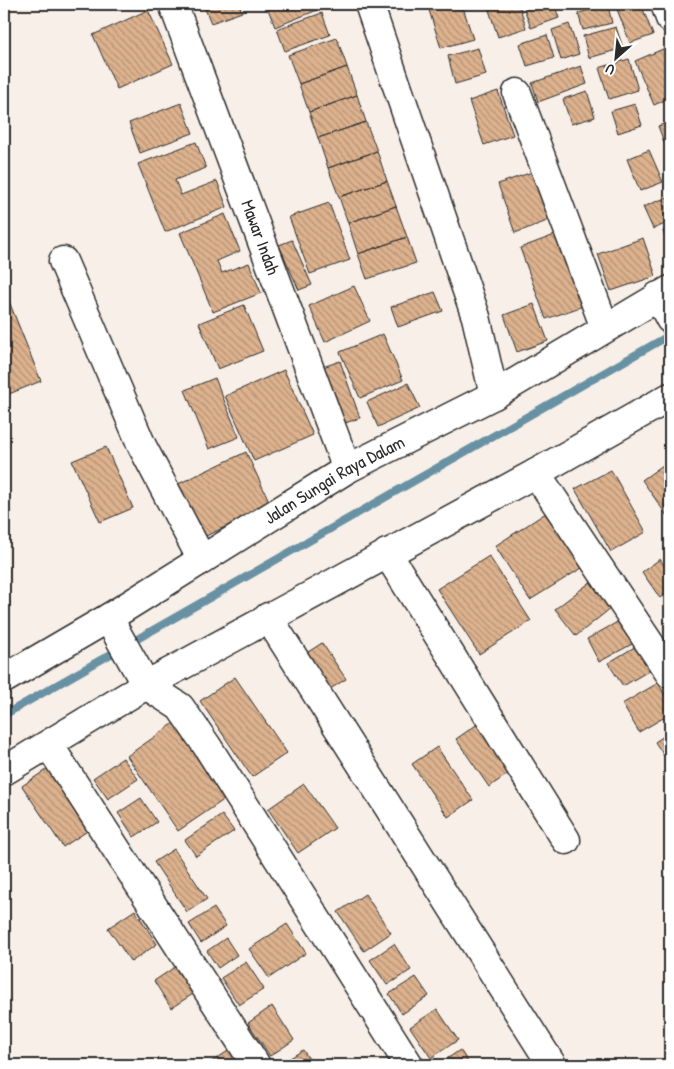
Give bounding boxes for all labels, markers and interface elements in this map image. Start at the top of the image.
north arrow [592,32,642,82]
text: U [602,60,618,80]
street label: Mawar Indah [235,196,286,278]
street label: Jalan Sungai Raya Dalam [259,429,409,530]

